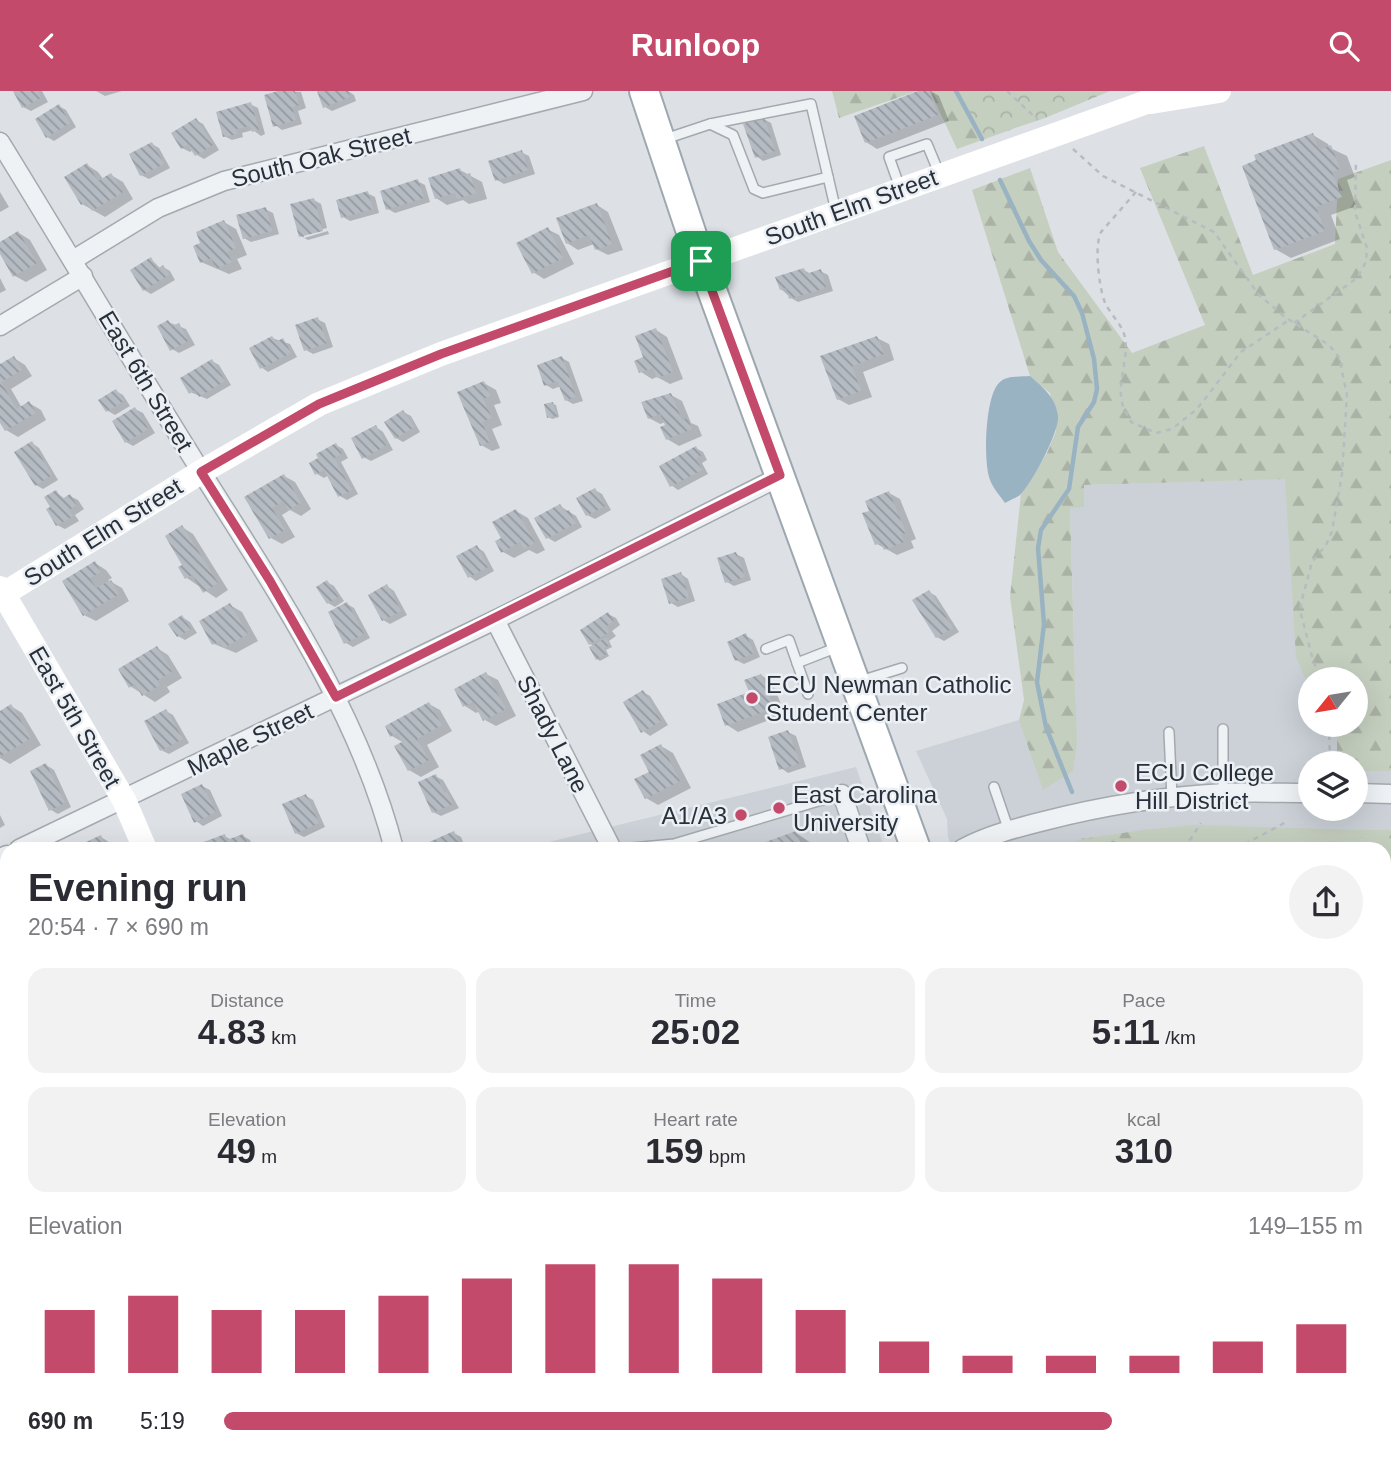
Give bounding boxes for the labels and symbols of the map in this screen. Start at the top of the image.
street label: South Oak Street [228,122,414,192]
street label: South Elm Street [761,163,941,251]
pin [671,231,731,291]
street label: East 6th Street [94,306,199,456]
street label: South Elm Street [19,472,187,592]
street label: East 5th Street [24,642,127,793]
north arrow [1298,667,1368,737]
street label: Shady Lane [512,671,594,797]
place label: ECU Newman Catholic Student Center [766,671,1011,726]
marker: ECU Newman Catholic Student Center [744,690,760,706]
street label: Maple Street [183,697,317,781]
place label: ECU College Hill District [1135,759,1274,814]
marker: ECU College Hill District [1113,778,1129,794]
place label: East Carolina University [793,781,938,836]
marker: East Carolina University [771,800,787,816]
place label: A1/A3 [662,802,727,829]
marker: A1/A3 [733,807,749,823]

